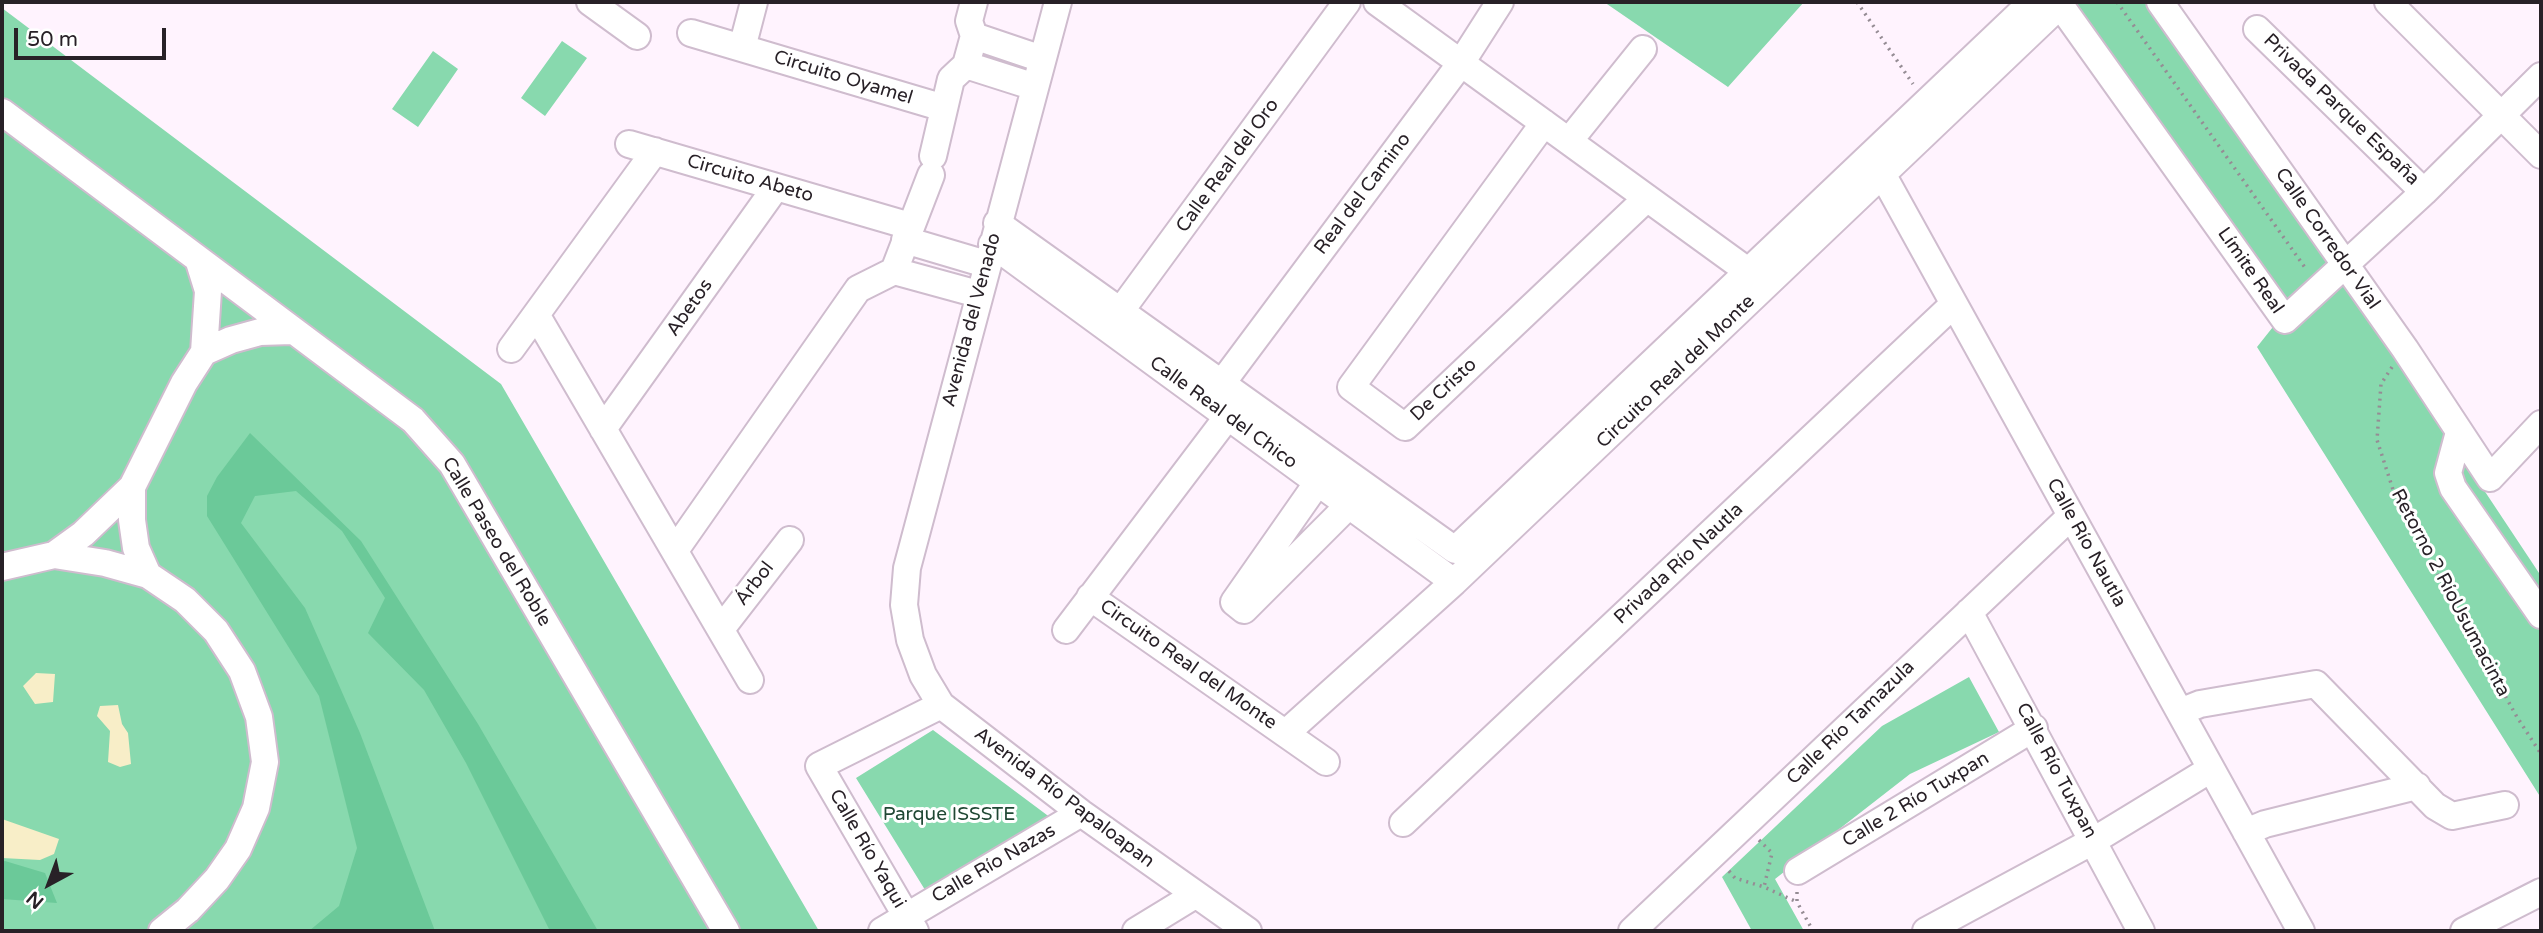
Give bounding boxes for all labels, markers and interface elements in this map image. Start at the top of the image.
scale bar [18,14,170,58]
text: 50 m [27,27,78,52]
street label: Privada Parque España [2258,30,2424,190]
street label: Circuito Oyamel [771,46,915,110]
street label: Calle Real del Oro [1172,95,1284,237]
street label: Real del Camino [1310,129,1416,259]
street label: Circuito Abeto [684,150,816,208]
street label: Calle Corredor Vial [2270,164,2384,314]
street label: Límite Real [2212,223,2288,319]
street label: Avenida del Venado [938,231,1006,409]
street label: Abetos [662,275,718,341]
street label: Circuito Real del Monte [1592,291,1760,453]
street label: Calle Real del Chico [1145,352,1301,474]
street label: De Cristo [1406,354,1482,426]
street label: Calle Paseo del Roble [436,453,556,631]
street label: Calle Río Nautla [2041,475,2131,611]
street label: Retorno 2 RíoUsumacinta [2386,485,2514,701]
street label: Privada Río Nautla [1610,498,1748,630]
street label: Árbol [731,557,779,611]
street label: Circuito Real del Monte [1095,595,1281,735]
street label: Calle Río Tamazula [1782,656,1920,790]
street label: Calle Río Tuxpan [2011,699,2101,843]
street label: Avenida Río Papaloapan [969,723,1159,873]
street label: Calle 2 Río Tuxpan [1839,747,1993,853]
street label: Calle Río Yaqui [824,786,910,912]
park label: Parque ISSSTE [883,804,1015,826]
street label: Calle Río Nazas [928,819,1060,909]
north arrow [14,849,84,919]
text: N [22,887,48,913]

